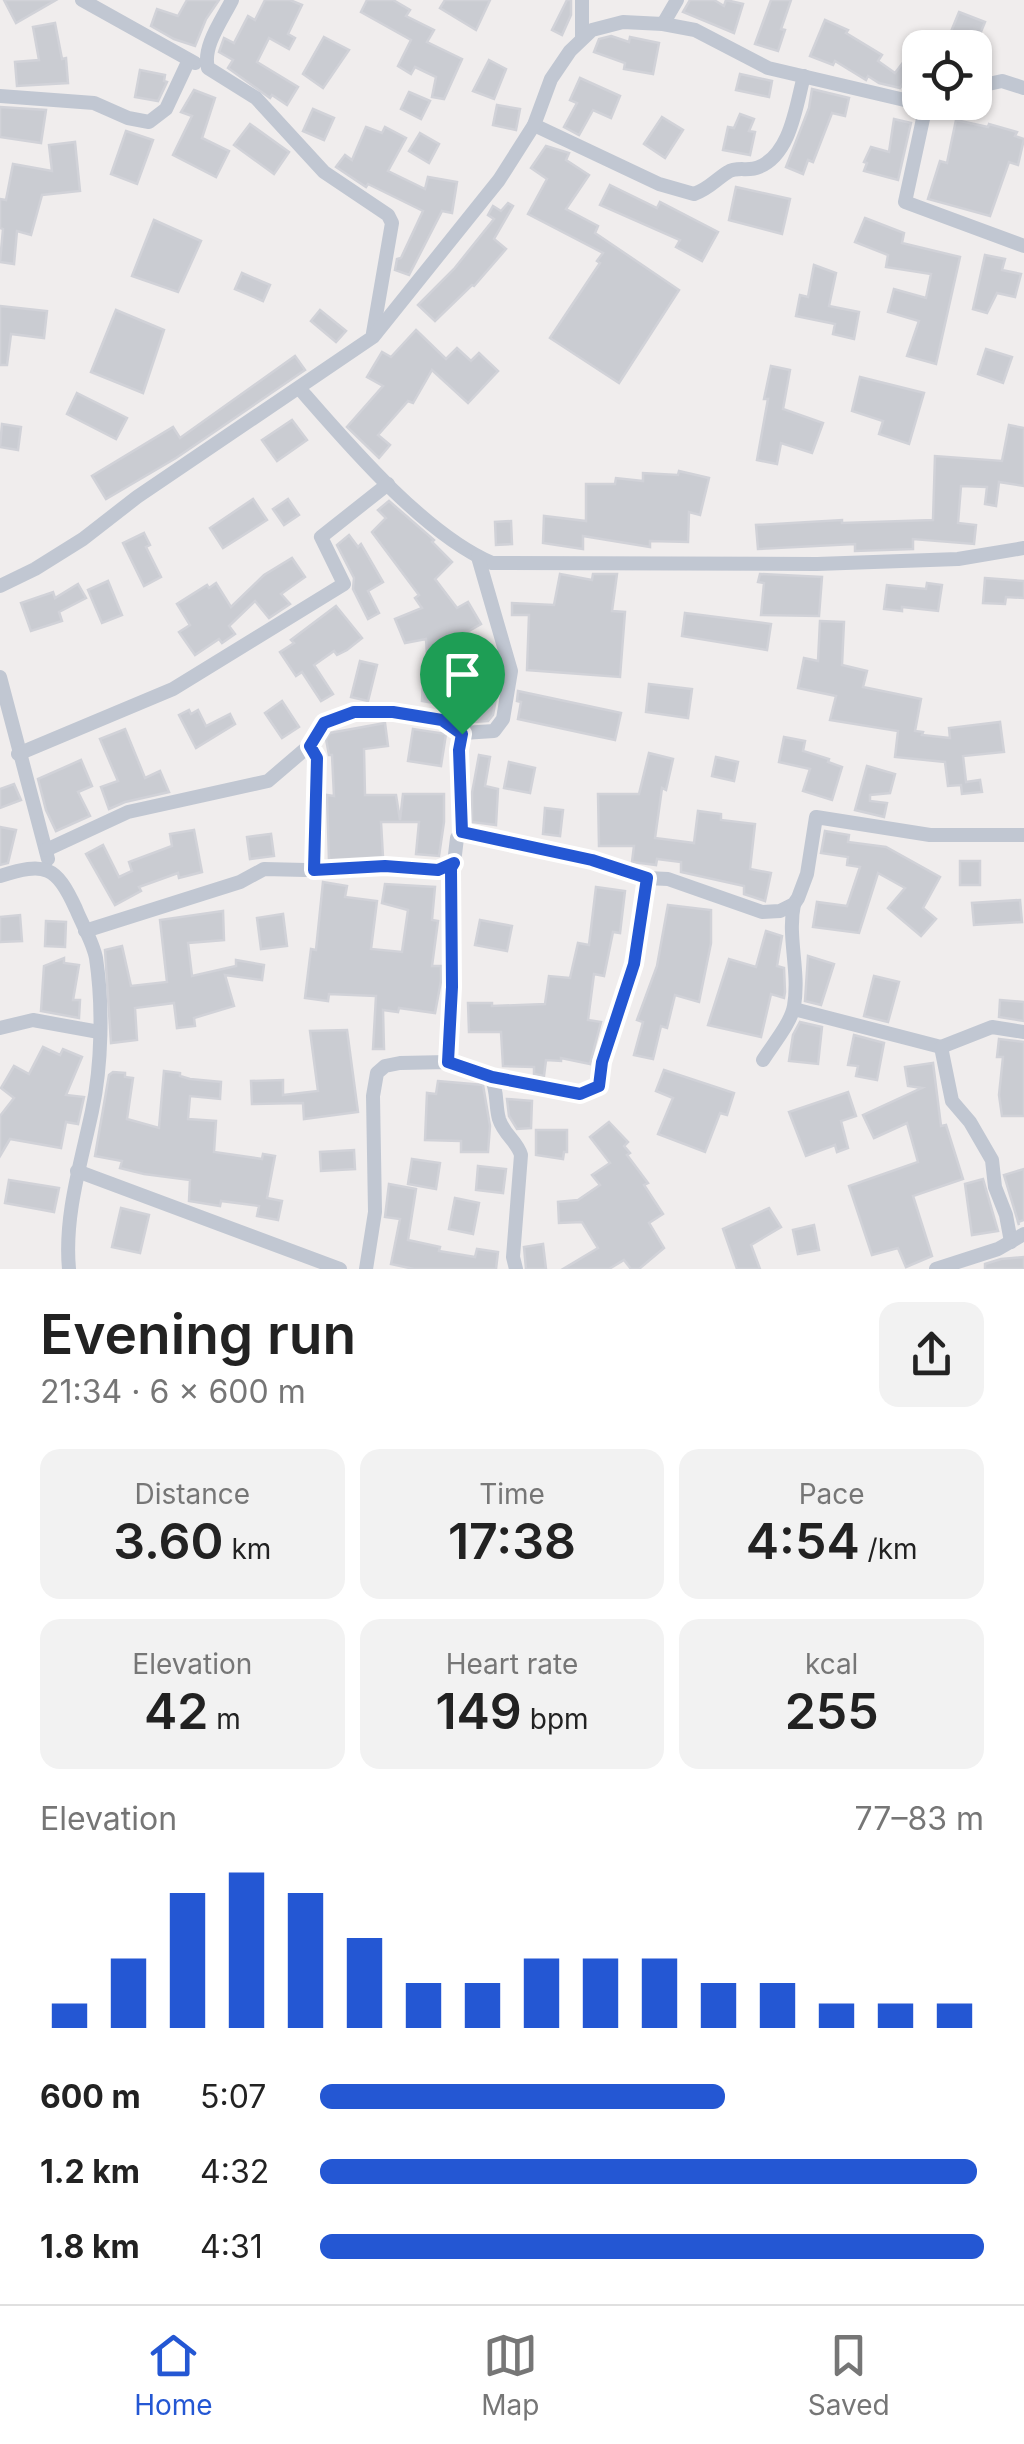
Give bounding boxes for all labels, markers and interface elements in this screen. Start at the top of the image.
map controls [902,30,992,120]
button: locate [902,30,992,120]
pin [420,632,505,735]
icon: arrive [435,647,490,702]
text: Evening run [40,1301,356,1367]
button: share [879,1302,984,1407]
text: 21:34 · 6 × 600 m [40,1372,306,1411]
text: Distance [135,1477,250,1511]
text: Time [479,1477,545,1511]
text: Pace [799,1477,865,1511]
text: 3.60 [113,1511,224,1571]
text: 17:38 [448,1511,576,1571]
text: 4:54 [746,1511,860,1571]
text: km [224,1532,271,1566]
text: /km [860,1532,918,1566]
text: Elevation [132,1647,252,1681]
text: Heart rate [446,1647,578,1681]
text: kcal [805,1647,858,1681]
text: 42 [144,1681,208,1741]
text: 149 [435,1681,522,1741]
text: 255 [785,1681,879,1741]
text: m [208,1702,241,1736]
text: bpm [522,1702,589,1736]
text: Elevation [40,1799,177,1838]
text: 77–83 m [855,1799,984,1838]
text: 600 m [40,2077,141,2116]
text: 5:07 [200,2077,266,2116]
text: 1.2 km [40,2152,140,2191]
text: 4:32 [200,2152,269,2191]
text: 1.8 km [40,2227,140,2266]
text: 4:31 [200,2227,263,2266]
tab: Home [134,2328,213,2422]
tab: Map [481,2328,539,2422]
tab: Saved [808,2328,890,2422]

